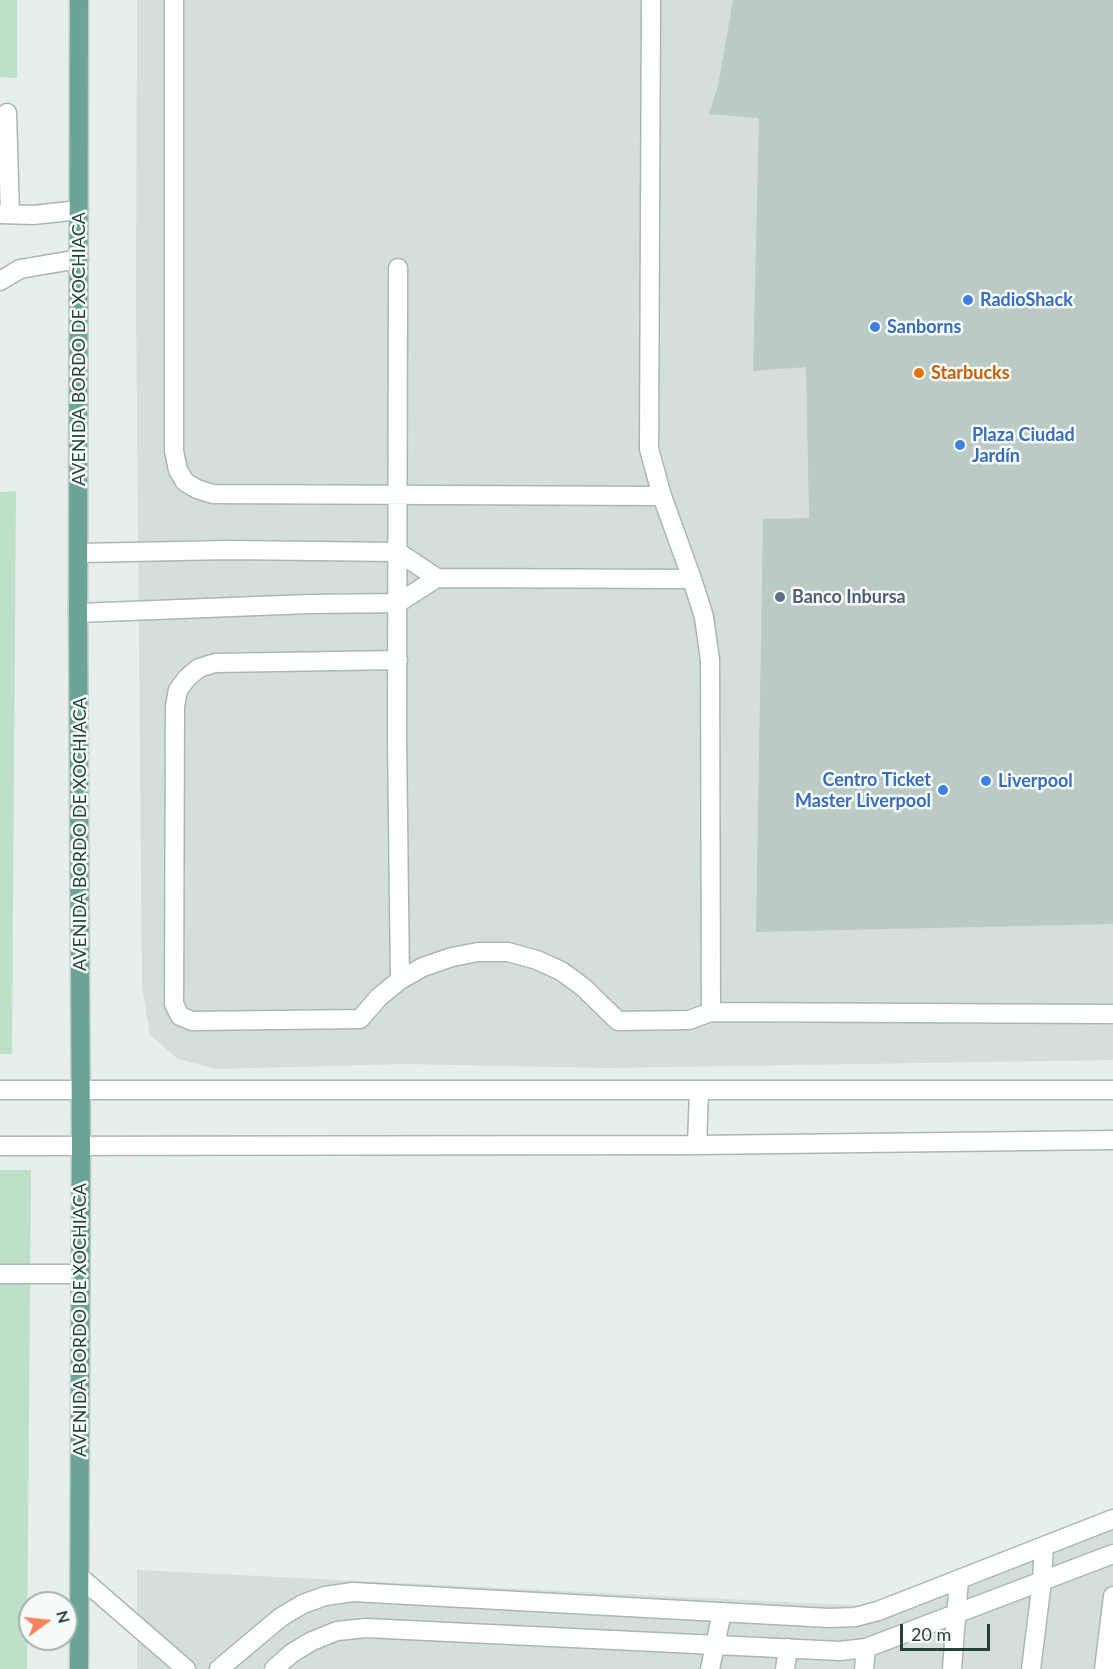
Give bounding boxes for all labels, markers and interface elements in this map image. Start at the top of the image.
street label: AVENIDA BORDO DE XOCHIACA [68,212,90,486]
place label: RadioShack [980,289,1073,311]
marker: RadioShack [961,293,975,307]
place label: Sanborns [887,316,961,338]
marker: Sanborns [868,320,882,334]
place label: Starbucks [931,362,1010,384]
marker: Starbucks [912,366,926,380]
place label: Plaza Ciudad Jardín [972,424,1075,466]
marker: Plaza Ciudad Jardín [953,438,967,452]
place label: Banco Inbursa [792,586,906,608]
marker: Banco Inbursa [773,590,787,604]
street label: AVENIDA BORDO DE XOCHIACA [69,697,91,971]
place label: Centro Ticket Master Liverpool [795,769,931,812]
place label: Liverpool [998,770,1073,792]
marker: Liverpool [979,774,993,788]
marker: Centro Ticket Master Liverpool [936,783,950,797]
street label: AVENIDA BORDO DE XOCHIACA [69,1183,91,1457]
north arrow [18,1591,78,1651]
text: N [53,1608,75,1625]
scale bar [903,1612,993,1650]
text: 20 m [911,1623,951,1645]

